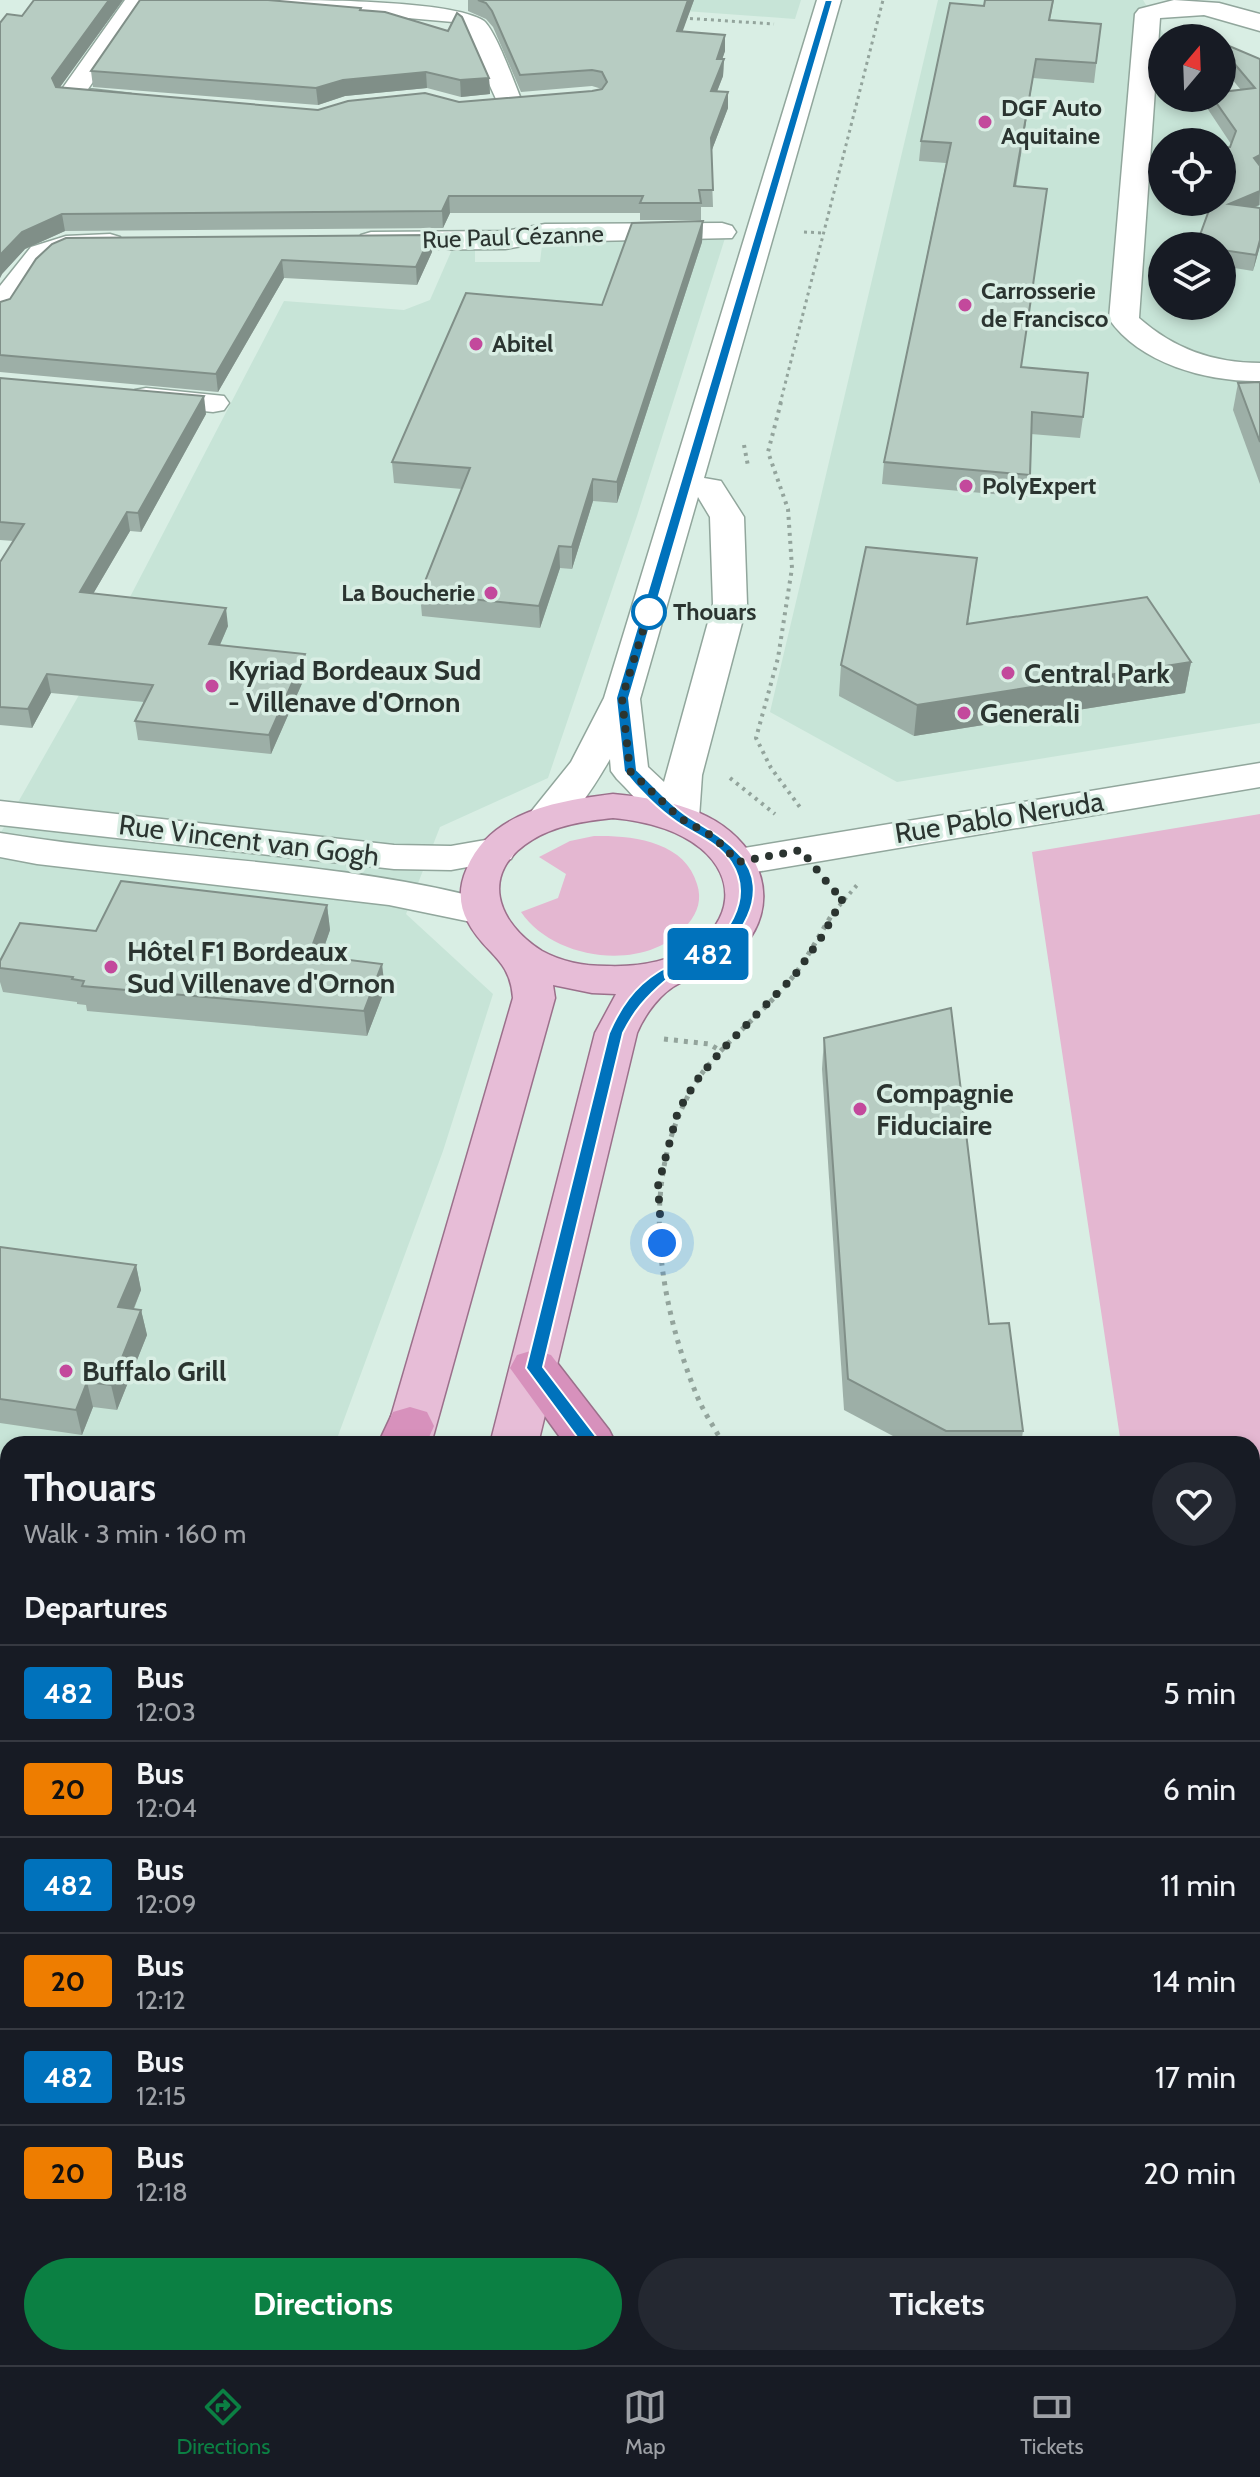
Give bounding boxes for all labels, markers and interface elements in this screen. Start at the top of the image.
north arrow [1148,24,1236,112]
map controls [1148,24,1236,320]
place label: DGF Auto Aquitaine [1001,93,1102,150]
marker: DGF Auto Aquitaine [976,113,994,131]
button: locate [1148,128,1236,216]
street label: Rue Paul Cézanne [422,219,604,254]
button: layers [1148,232,1236,320]
place label: Carrosserie de Francisco [981,276,1109,333]
marker: Carrosserie de Francisco [956,296,974,314]
place label: Abitel [492,329,553,358]
marker: Abitel [467,335,485,353]
place label: PolyExpert [982,471,1096,500]
marker: PolyExpert [957,477,975,495]
place label: La Boucherie [341,578,475,607]
marker: La Boucherie [482,584,500,602]
marker: Thouars [632,595,666,629]
place label: Thouars [673,597,756,626]
place label: Kyriad Bordeaux Sud - Villenave d'Ornon [228,653,481,719]
place label: Central Park [1024,656,1170,690]
marker: Central Park [999,664,1017,682]
marker: Kyriad Bordeaux Sud - Villenave d'Ornon [203,677,221,695]
place label: Generali [980,696,1080,730]
marker: Generali [955,704,973,722]
street label: Rue Pablo Neruda [892,784,1106,850]
street label: Rue Vincent van Gogh [117,807,381,873]
line badge: 482 [662,928,754,980]
place label: Hôtel F1 Bordeaux Sud Villenave d'Ornon [127,934,395,1000]
text: 482 [683,937,733,971]
marker: Hôtel F1 Bordeaux Sud Villenave d'Ornon [102,958,120,976]
place label: Compagnie Fiduciaire [876,1076,1014,1142]
marker: Compagnie Fiduciaire [851,1100,869,1118]
your location [642,1223,682,1263]
place label: Buffalo Grill [82,1354,226,1388]
marker: Buffalo Grill [57,1362,75,1380]
button: heart [1152,1462,1236,1546]
text: Thouars [24,1464,156,1511]
text: Walk · 3 min · 160 m [24,1518,246,1550]
text: Departures [24,1589,168,1626]
text: Bus [136,1659,184,1696]
text: 5 min [1164,1675,1236,1712]
text: 482 [43,1676,93,1710]
text: 12:03 [136,1696,196,1728]
text: Bus [136,1755,184,1792]
text: 6 min [1163,1771,1236,1808]
text: 20 [51,1772,85,1806]
text: 12:04 [136,1792,197,1824]
text: Bus [136,1851,184,1888]
text: 11 min [1160,1867,1236,1904]
text: 482 [43,1868,93,1902]
text: 12:09 [136,1888,196,1920]
text: Bus [136,1947,184,1984]
text: 14 min [1153,1963,1236,2000]
text: 20 [51,1964,85,1998]
text: 12:12 [136,1984,186,2016]
text: Bus [136,2043,184,2080]
text: 17 min [1155,2059,1236,2096]
text: 482 [43,2060,93,2094]
text: 12:15 [136,2080,186,2112]
text: Bus [136,2139,184,2176]
text: 20 min [1143,2155,1236,2192]
text: 20 [51,2156,85,2190]
text: 12:18 [136,2176,188,2208]
button: Directions [24,2258,622,2350]
button: Tickets [638,2258,1236,2350]
tab: Directions [176,2385,270,2460]
tab: Map [623,2385,667,2460]
tab: Tickets [1020,2385,1084,2460]

